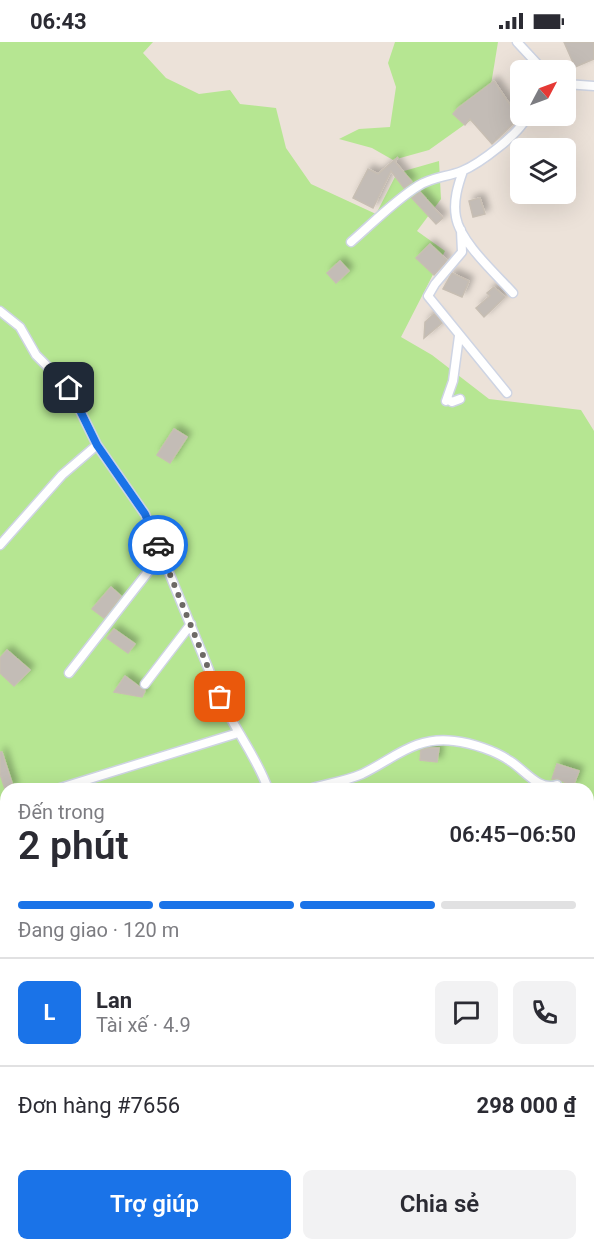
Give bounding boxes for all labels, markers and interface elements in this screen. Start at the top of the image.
text: 06:43 [30,9,87,34]
north arrow [510,60,576,126]
map controls [510,60,576,204]
button: layers [510,138,576,204]
pin [43,362,94,413]
icon: home [52,371,85,404]
courier [128,515,188,575]
icon: car [142,529,175,562]
pin [194,671,245,722]
icon: bag [203,680,236,713]
text: Đến trong [18,800,105,824]
text: 06:45–06:50 [449,822,576,847]
text: 2 phút [18,823,129,869]
text: Đang giao · 120 m [18,918,179,942]
button: chat [435,981,498,1044]
button: phone [513,981,576,1044]
text: Lan [96,988,132,1013]
text: L [44,1000,55,1025]
text: Tài xế · 4.9 [96,1013,191,1037]
text: Đơn hàng #7656 [18,1093,180,1118]
text: 298 000 ₫ [477,1093,576,1118]
button: Trợ giúp [18,1170,291,1239]
button: Chia sẻ [303,1170,576,1239]

